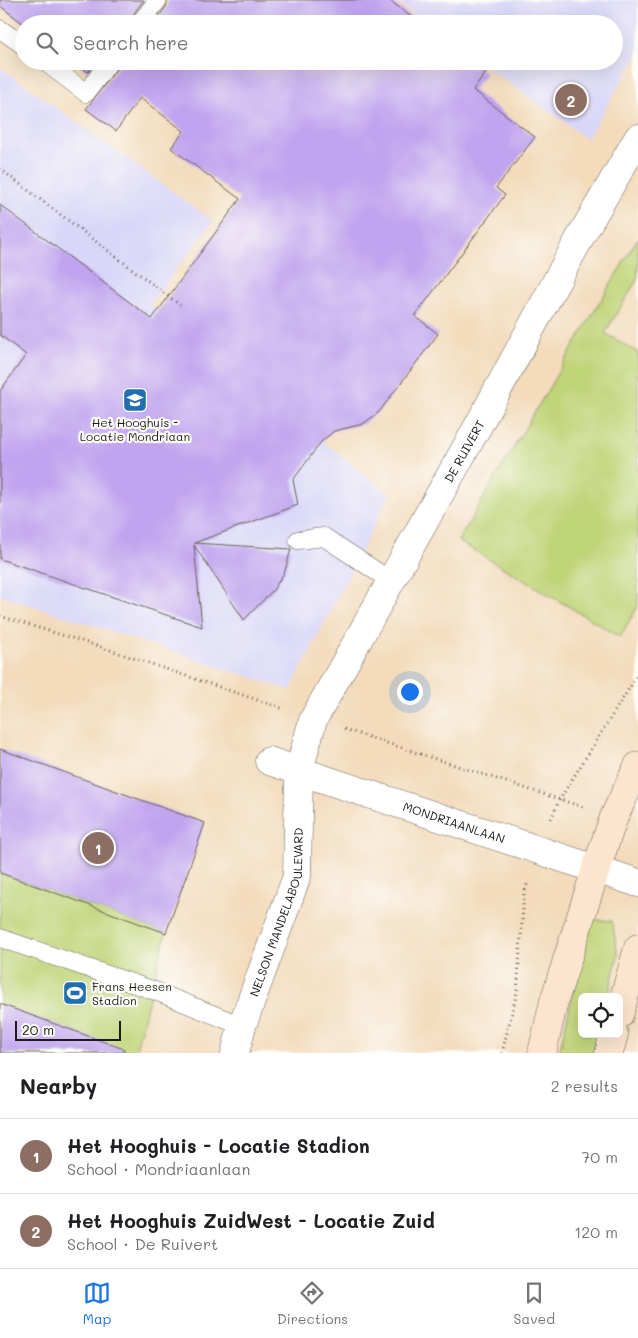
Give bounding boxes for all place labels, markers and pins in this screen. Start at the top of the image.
pin: 2 [555,81,587,119]
school or university icon: Het Hooghuis - Locatie Mondriaan [122,387,148,413]
place label: Het Hooghuis - Locatie Mondriaan [80,414,190,444]
pin: 1 [82,829,114,867]
place label: Frans Heesen Stadion [92,978,172,1008]
sports icon: Frans Heesen Stadion [62,980,88,1006]

